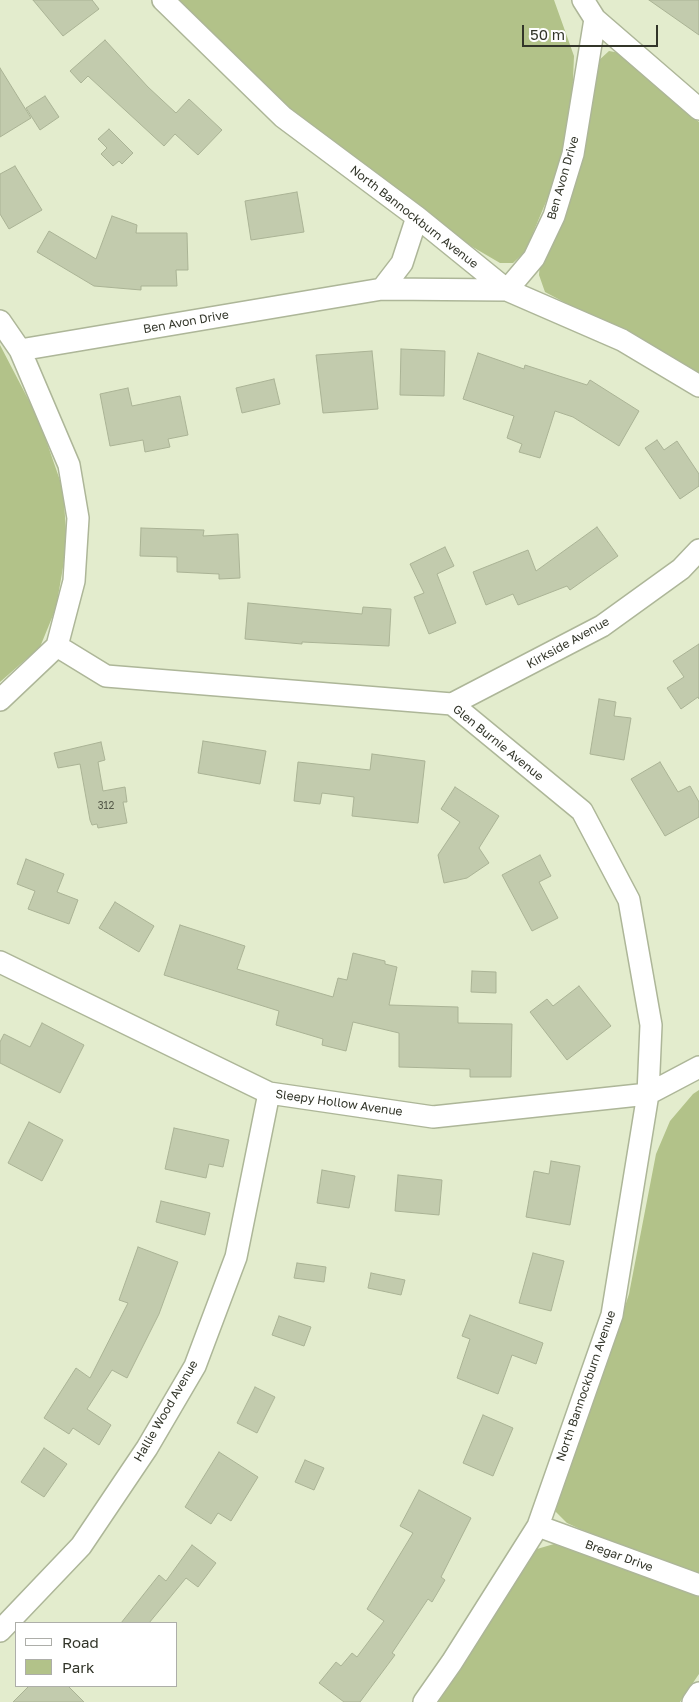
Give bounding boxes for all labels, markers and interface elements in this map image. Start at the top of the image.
scale bar [524,15,660,47]
text: 50 m [530,25,565,43]
street label: Ben Avon Drive [544,134,582,222]
street label: North Bannockburn Avenue [347,163,481,271]
street label: Ben Avon Drive [142,307,230,337]
street label: Kirkside Avenue [524,614,612,672]
street label: Glen Burnie Avenue [450,702,546,784]
house number: 312 [98,800,114,812]
street label: Sleepy Hollow Avenue [275,1087,403,1119]
street label: North Bannockburn Avenue [553,1309,619,1463]
street label: Hallie Wood Avenue [131,1358,201,1464]
street label: Bregar Drive [583,1537,655,1575]
legend [15,1622,178,1687]
text: Road [62,1633,99,1651]
text: Park [62,1658,94,1676]

